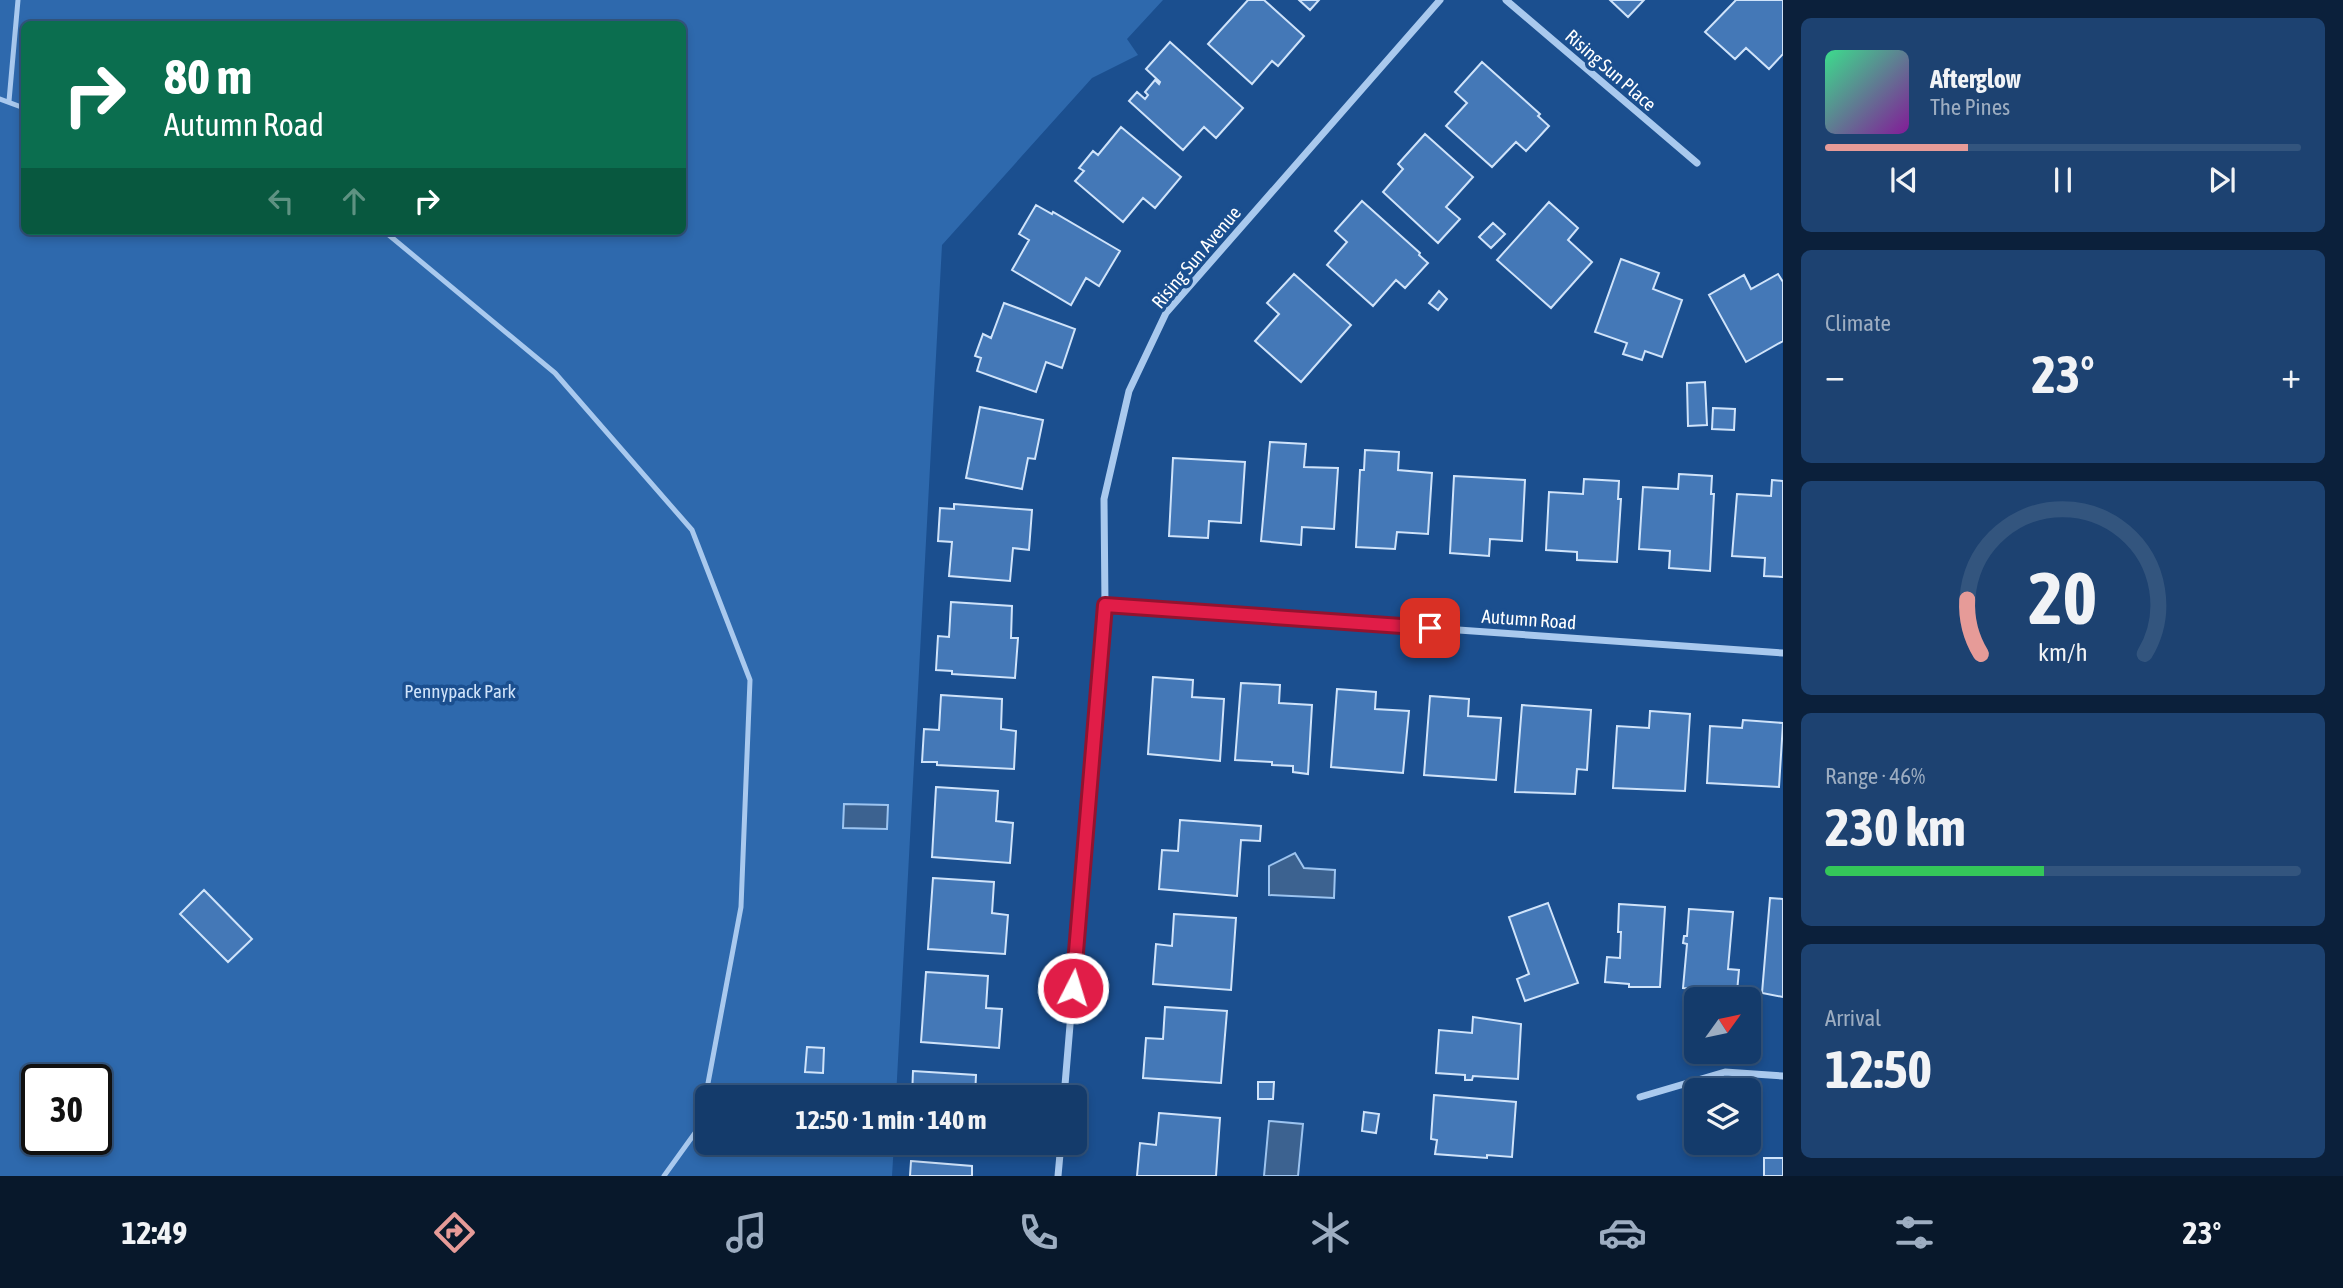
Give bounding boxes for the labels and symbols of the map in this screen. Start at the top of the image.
street label: Rising Sun Place [1561,25,1661,115]
street label: Rising Sun Avenue [1147,201,1245,313]
pin [1400,598,1460,658]
street label: Autumn Road [1481,605,1577,633]
park label: Pennypack Park [404,680,516,702]
position arrow [1036,951,1110,1025]
north arrow [1684,987,1760,1064]
speed limit sign: 30 [21,1064,112,1155]

